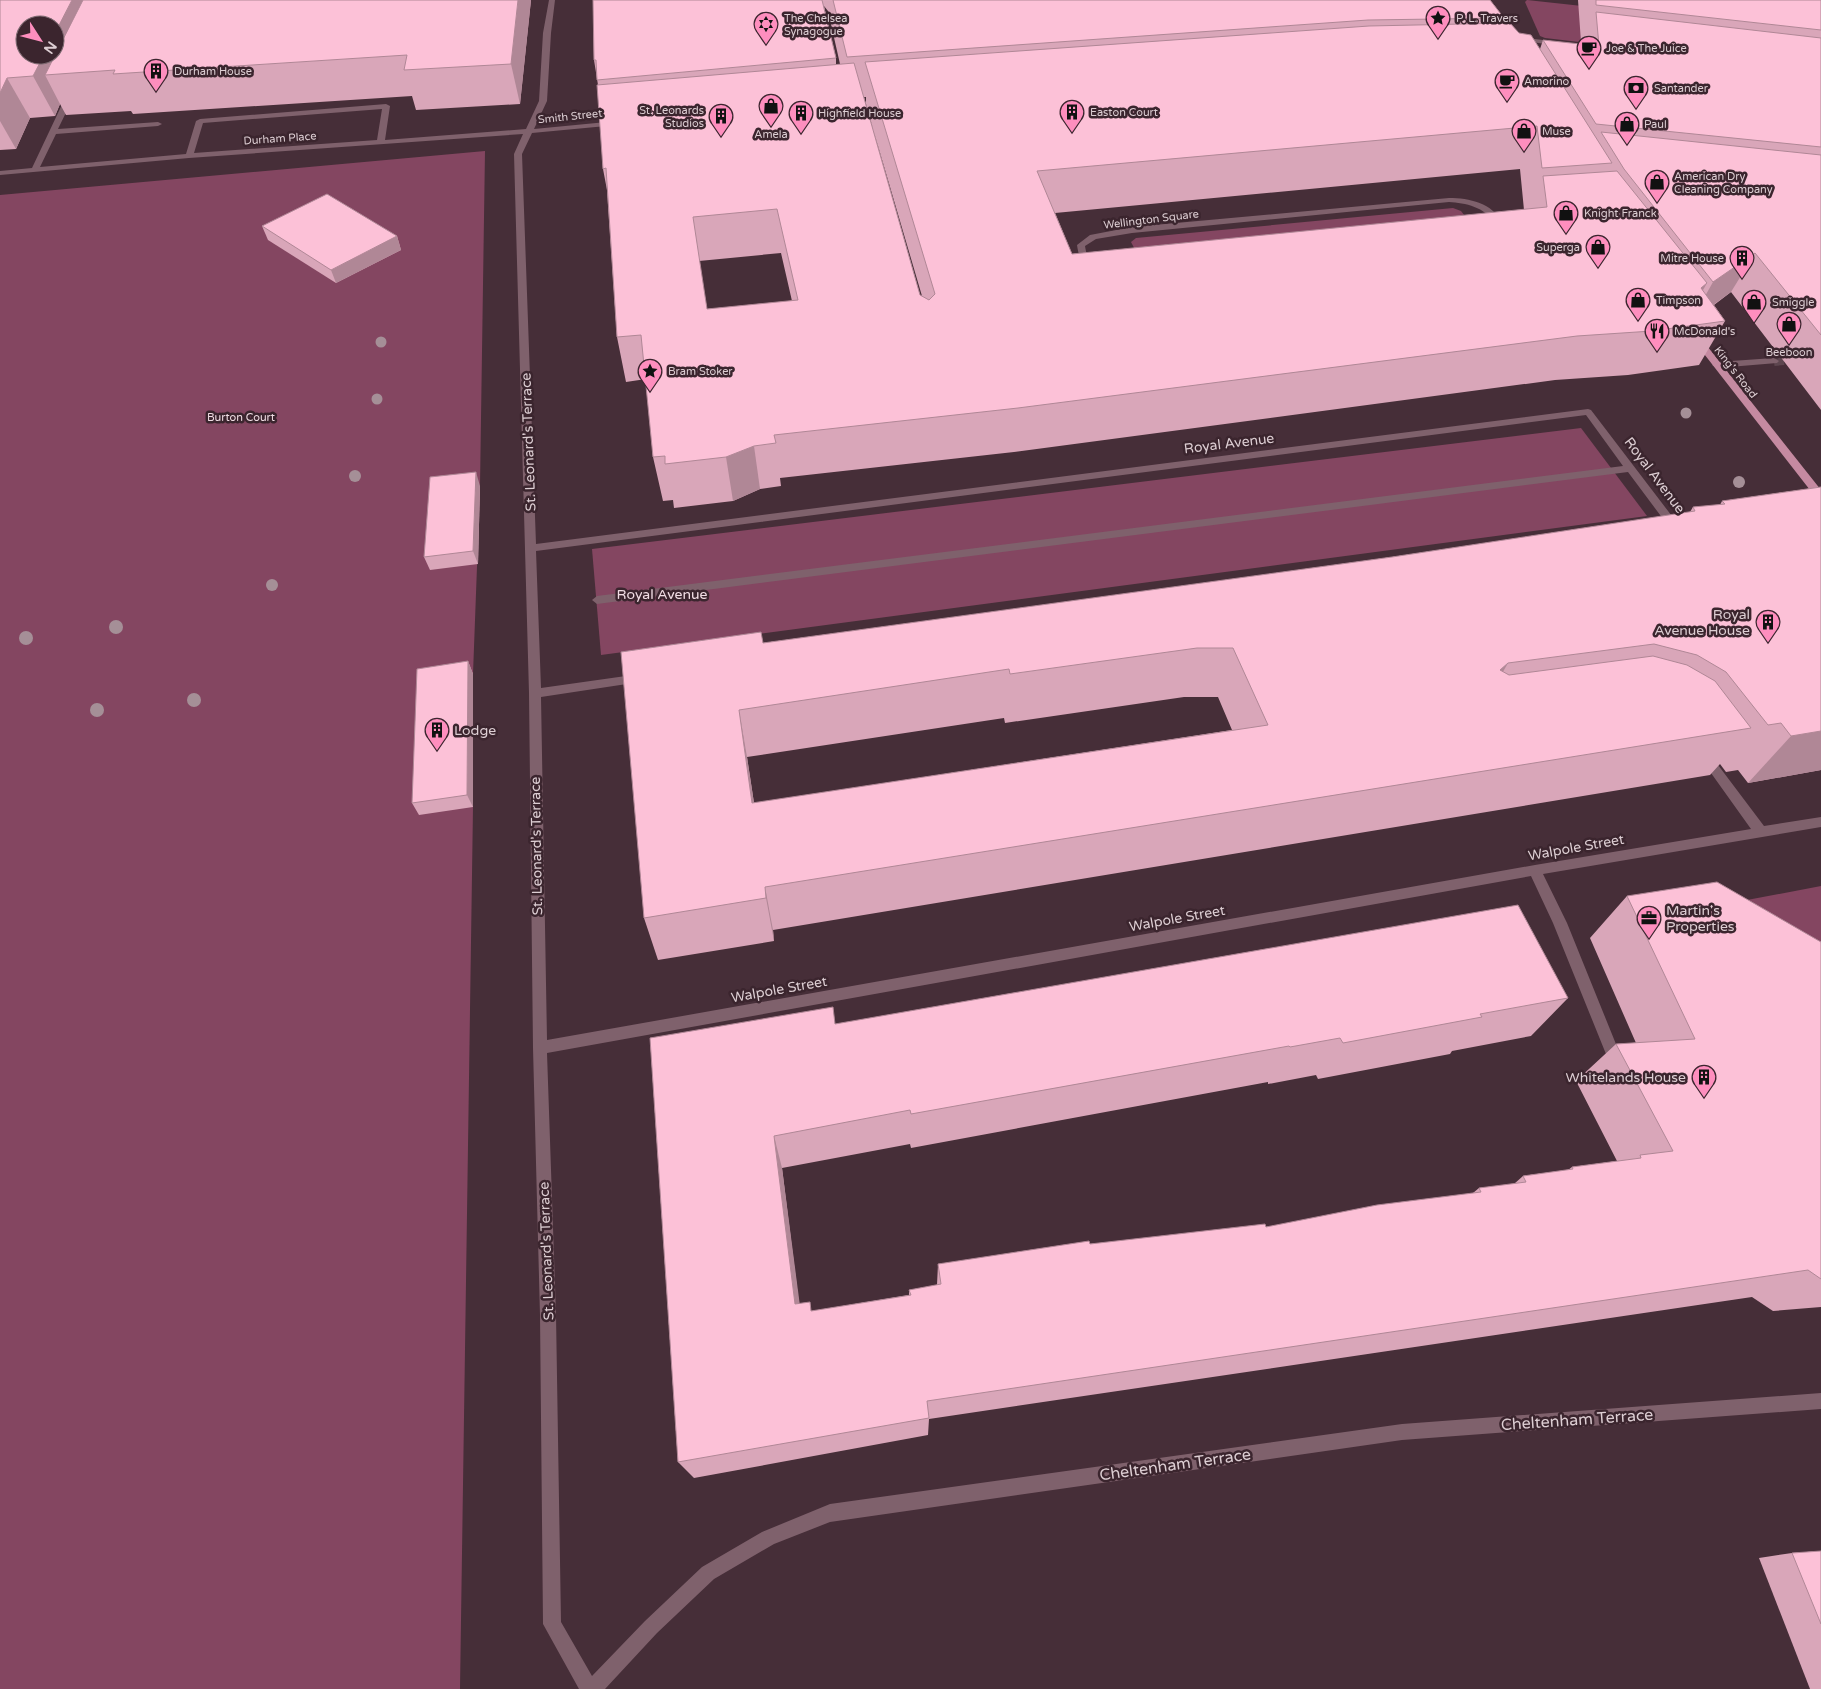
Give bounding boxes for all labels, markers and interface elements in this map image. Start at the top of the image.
place icon: P. L. Travers [1425,5,1451,39]
synagogue icon: The Chelsea Synagogue [753,11,779,45]
place label: The Chelsea Synagogue [784,12,847,38]
place label: P. L. Travers [1456,12,1518,25]
north arrow [15,15,65,65]
cafe icon: Joe & The Juice [1576,35,1602,69]
text: N [40,38,60,57]
place label: Joe & The Juice [1606,42,1687,55]
building icon: Durham House [143,58,169,92]
place label: Durham House [174,65,252,78]
cafe icon: Amorino [1494,68,1520,102]
place label: Amorino [1524,75,1570,88]
bank icon: Santander [1623,75,1649,109]
place label: Santander [1654,82,1709,95]
shop icon: Amela [758,93,784,127]
building icon: Easton Court [1059,99,1085,133]
building icon: Highfield House [788,100,814,134]
building icon: St. Leonards Studios [708,103,734,137]
place label: St. Leonards Studios [639,104,704,130]
place label: Easton Court [1090,106,1158,119]
street label: Smith Street [537,107,603,126]
place label: Highfield House [818,107,901,120]
shop icon: Paul [1614,111,1640,145]
shop icon: Muse [1511,118,1537,152]
place label: Paul [1644,118,1667,131]
place label: Muse [1542,125,1571,138]
place label: Amela [754,128,788,141]
street label: Durham Place [243,129,317,148]
shop icon: American Dry Cleaning Company [1644,169,1670,203]
place label: American Dry Cleaning Company [1674,170,1773,196]
shop icon: Knight Franck [1553,200,1579,234]
street label: Wellington Square [1103,207,1199,232]
place label: Knight Franck [1584,207,1657,220]
shop icon: Superga [1585,234,1611,268]
place label: Superga [1536,241,1580,254]
building icon: Mitre House [1729,245,1755,279]
place label: Mitre House [1660,252,1724,265]
shop icon: Timpson [1625,287,1651,321]
shop icon: Smiggle [1741,289,1767,323]
place label: Timpson [1656,294,1701,307]
place label: Smiggle [1772,296,1814,309]
shop icon: Beeboon [1776,311,1802,345]
restaurant icon: McDonald's [1644,318,1670,352]
place label: McDonald's [1674,325,1735,338]
street label: King's Road [1711,344,1760,401]
place label: Beeboon [1765,346,1813,359]
place icon: Bram Stoker [637,358,663,392]
place label: Bram Stoker [668,365,733,378]
street label: St. Leonard's Terrace [518,372,539,512]
park label: Burton Court [207,411,275,424]
street label: Royal Avenue [1183,430,1275,457]
street label: Royal Avenue [1620,434,1689,517]
park label: Royal Avenue [617,586,708,603]
place label: Royal Avenue House [1654,606,1750,639]
building icon: Royal Avenue House [1755,609,1781,643]
building icon: Lodge [424,717,450,751]
place label: Lodge [454,722,496,739]
street label: St. Leonard's Terrace [527,776,546,916]
street label: Walpole Street [1527,831,1626,864]
street label: Walpole Street [1128,902,1227,935]
place label: Martin's Properties [1666,902,1735,935]
office icon: Martin's Properties [1636,905,1662,939]
street label: Walpole Street [730,973,829,1006]
building icon: Whitelands House [1691,1064,1717,1098]
place label: Whitelands House [1566,1069,1686,1086]
street label: St. Leonard's Terrace [536,1181,557,1321]
street label: Cheltenham Terrace [1500,1405,1654,1435]
street label: Cheltenham Terrace [1098,1444,1252,1486]

